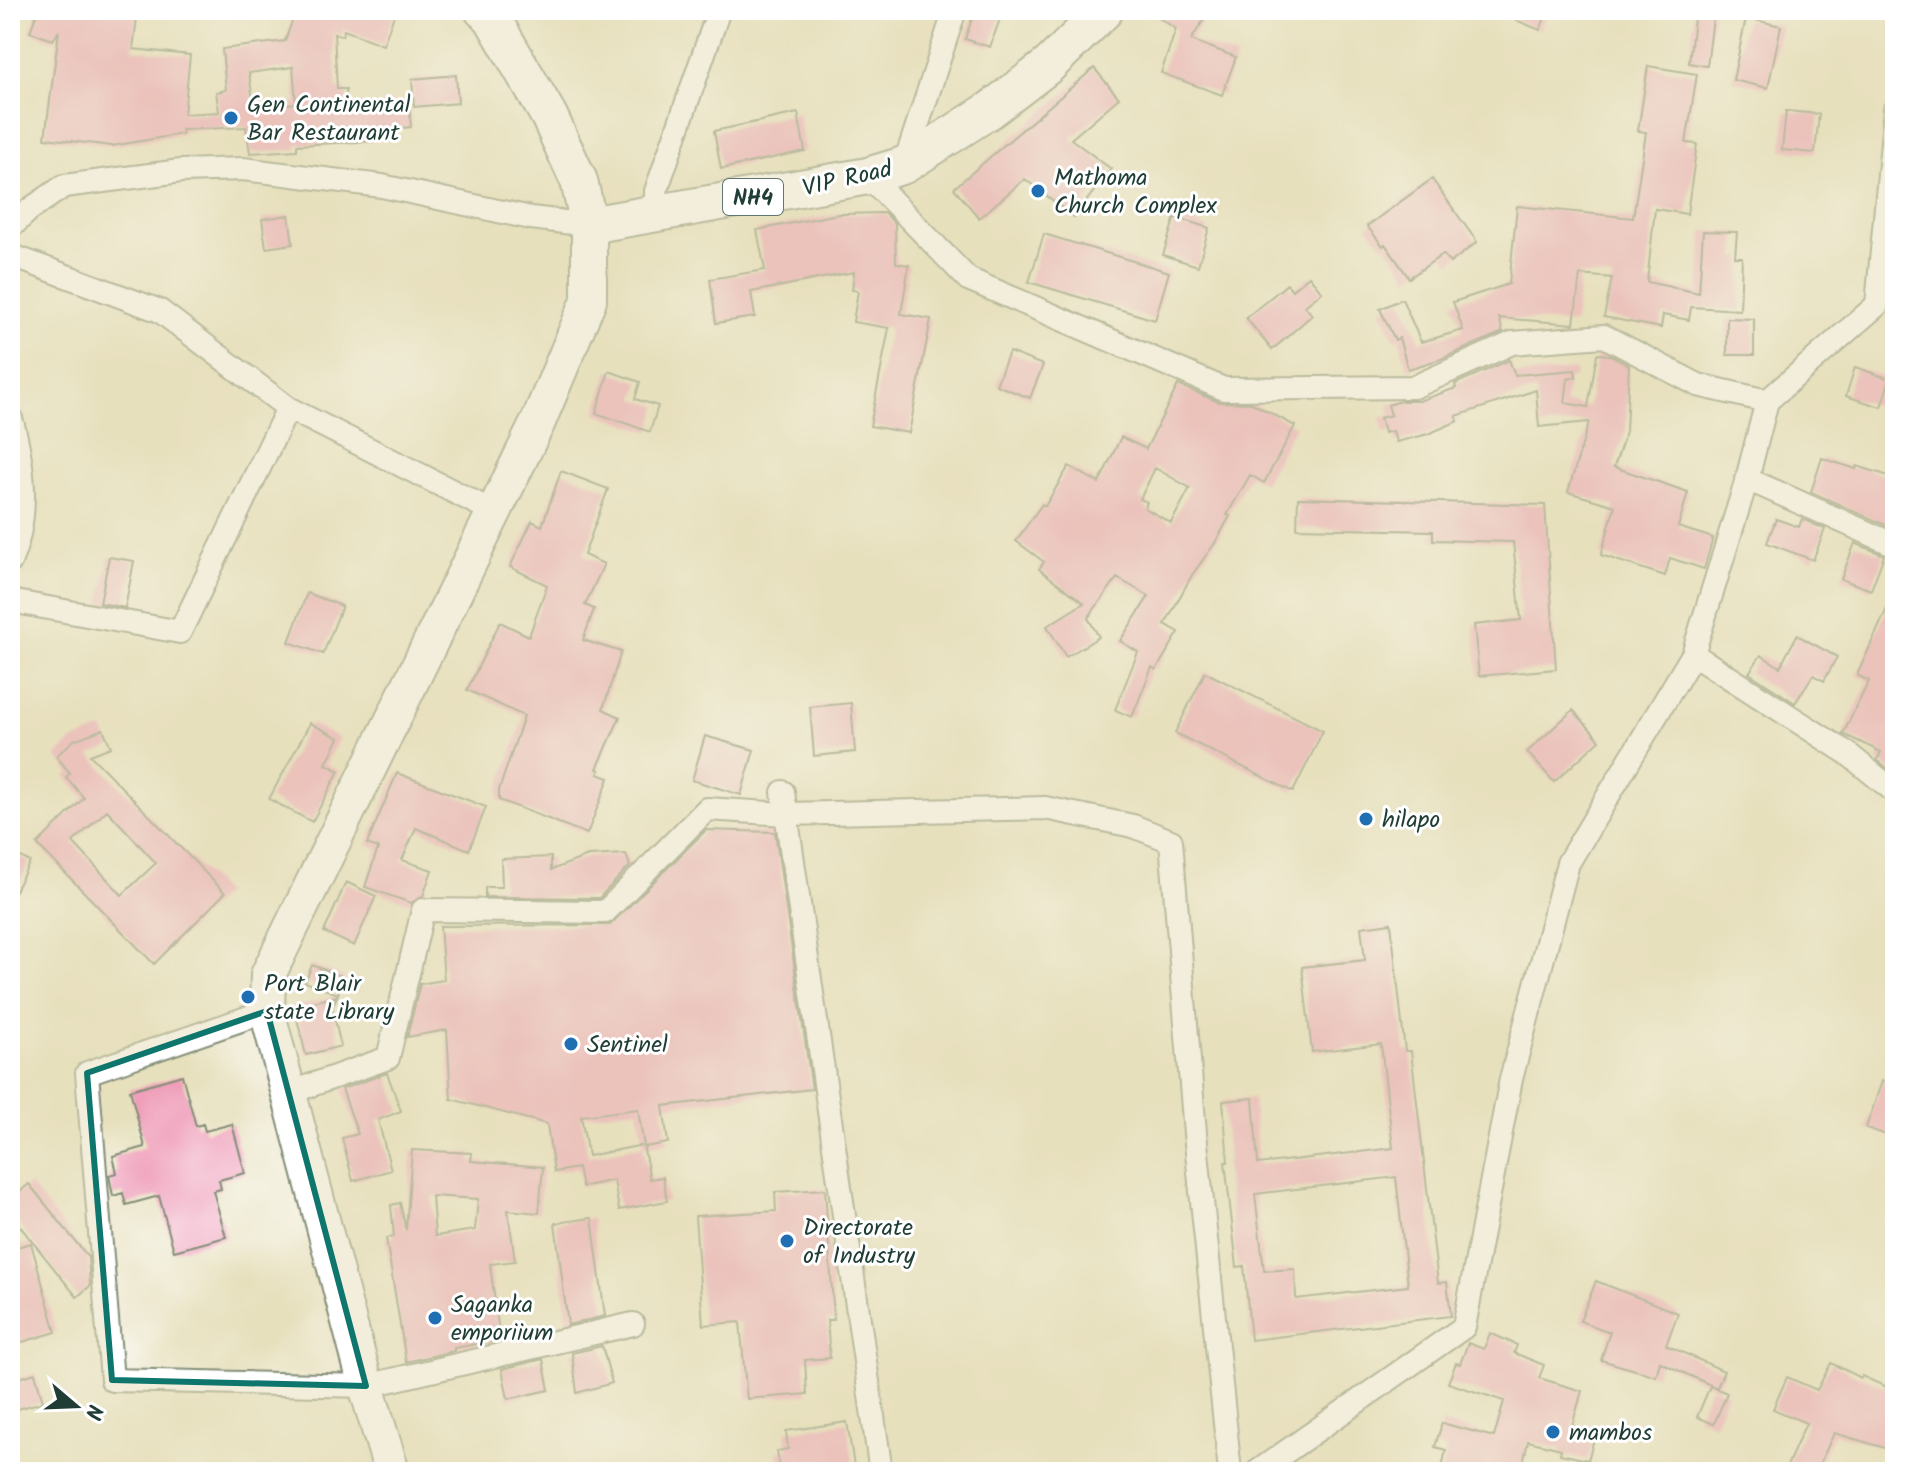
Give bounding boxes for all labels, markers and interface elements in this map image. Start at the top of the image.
place label: Gen Continental Bar Restaurant [247,86,411,153]
marker: Gen Continental Bar Restaurant [222,109,240,127]
street label: VIP Road [799,150,897,209]
place label: Mathoma Church Complex [1054,159,1217,226]
road number: NH4 [723,179,783,215]
marker: Mathoma Church Complex [1029,182,1047,200]
place label: hilapo [1382,801,1440,840]
marker: hilapo [1357,810,1375,828]
place label: Port Blair state Library [264,965,395,1032]
marker: Port Blair state Library [239,988,257,1006]
place label: Sentinel [587,1026,668,1065]
marker: Sentinel [562,1035,580,1053]
place label: Directorate of Industry [803,1209,916,1276]
marker: Directorate of Industry [778,1232,796,1250]
place label: Saganka emporiium [451,1286,553,1353]
marker: Saganka emporiium [426,1309,444,1327]
north arrow [36,1366,116,1446]
text: N [74,1399,111,1424]
place label: mambos [1569,1414,1652,1453]
marker: mambos [1544,1423,1562,1441]

